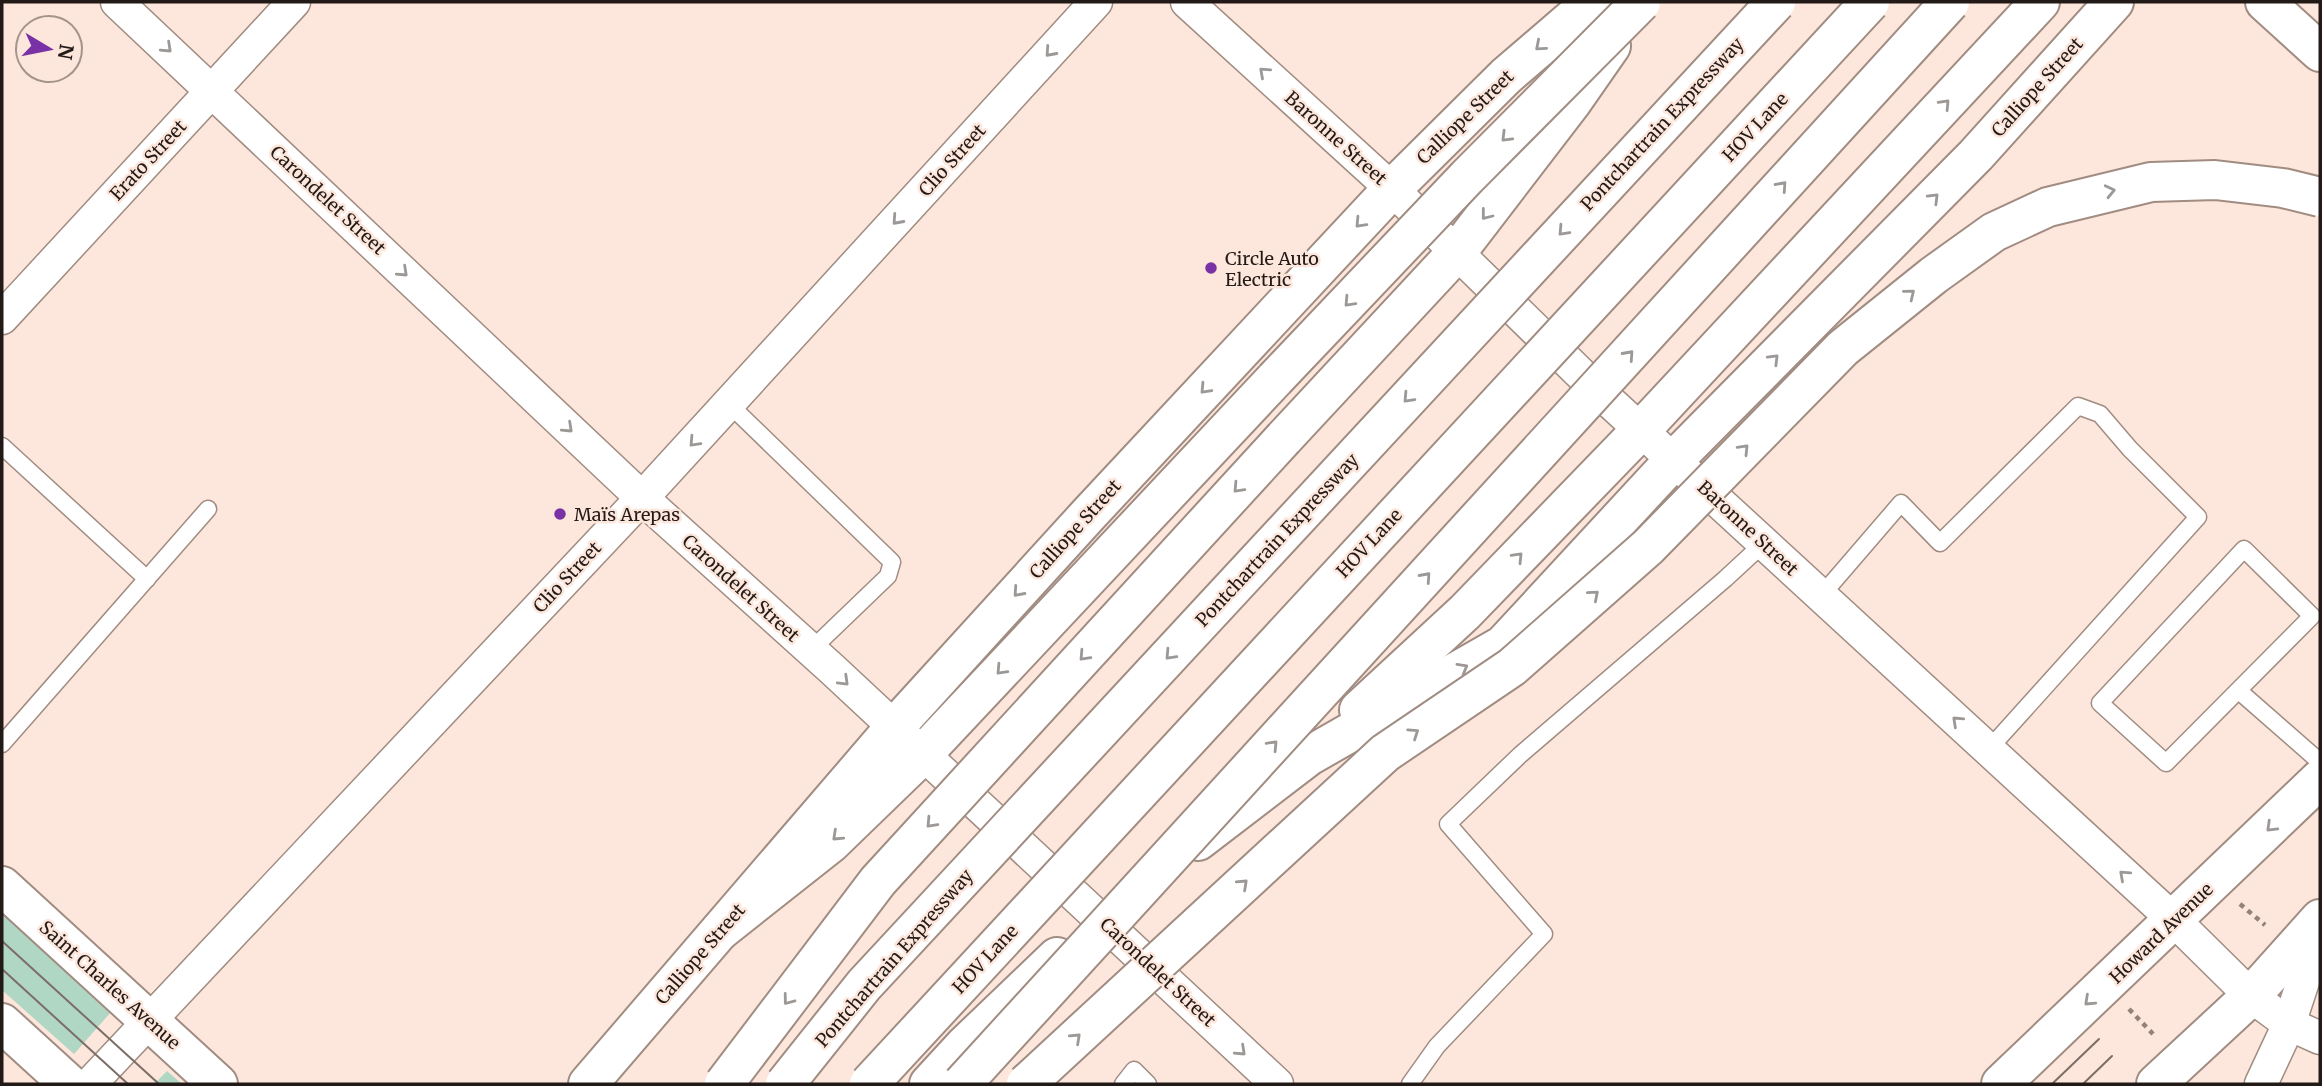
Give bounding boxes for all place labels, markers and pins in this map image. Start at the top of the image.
place label: Circle Auto Electric [1225,247,1319,291]
marker: Circle Auto Electric [1203,260,1219,276]
place label: Maïs Arepas [574,503,680,526]
marker: Maïs Arepas [552,506,568,522]

